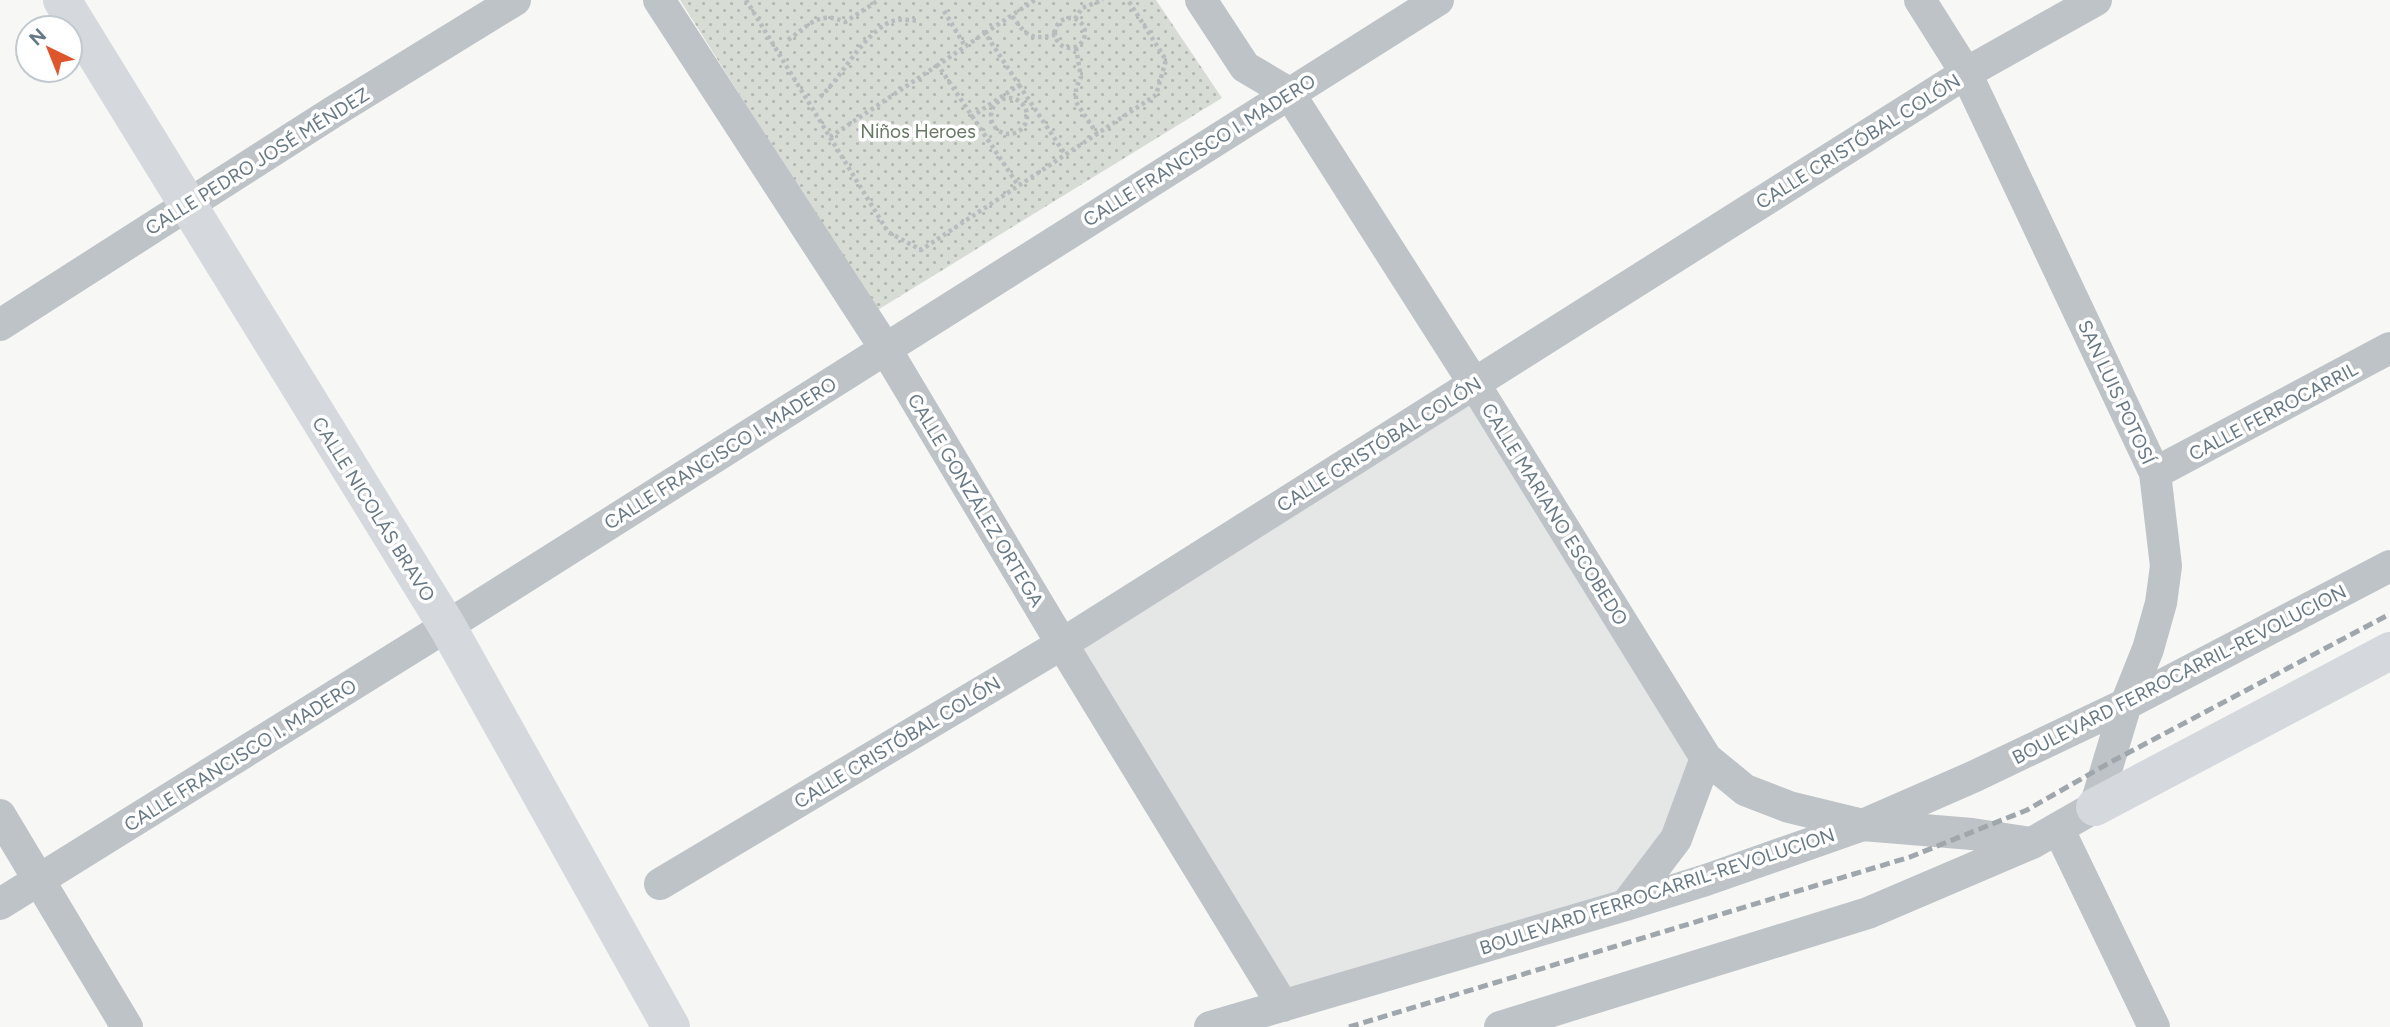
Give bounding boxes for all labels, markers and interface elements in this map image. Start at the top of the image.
north arrow [14,14,84,84]
text: N [25,24,51,50]
street label: CALLE FRANCISCO I. MADERO [1079,69,1320,232]
street label: CALLE CRISTÓBAL COLÓN [1752,69,1965,214]
street label: CALLE PEDRO JOSÉ MÉNDEZ [141,83,373,240]
park label: Niños Heroes [860,120,976,143]
street label: SAN LUIS POTOSÍ [2073,316,2160,469]
street label: CALLE FERROCARRIL [2185,357,2362,466]
street label: CALLE FRANCISCO I. MADERO [600,372,841,535]
street label: CALLE CRISTÓBAL COLÓN [1273,372,1486,517]
street label: CALLE GONZÁLEZ ORTEGA [903,389,1049,611]
street label: CALLE MARIANO ESCOBEDO [1477,399,1632,629]
street label: CALLE NICOLÁS BRAVO [307,413,440,606]
street label: BOULEVARD FERROCARRIL-REVOLUCION [2008,580,2350,769]
street label: CALLE CRISTÓBAL COLÓN [790,672,1005,813]
street label: CALLE FRANCISCO I. MADERO [120,674,361,837]
street label: BOULEVARD FERROCARRIL-REVOLUCION [1477,823,1838,960]

